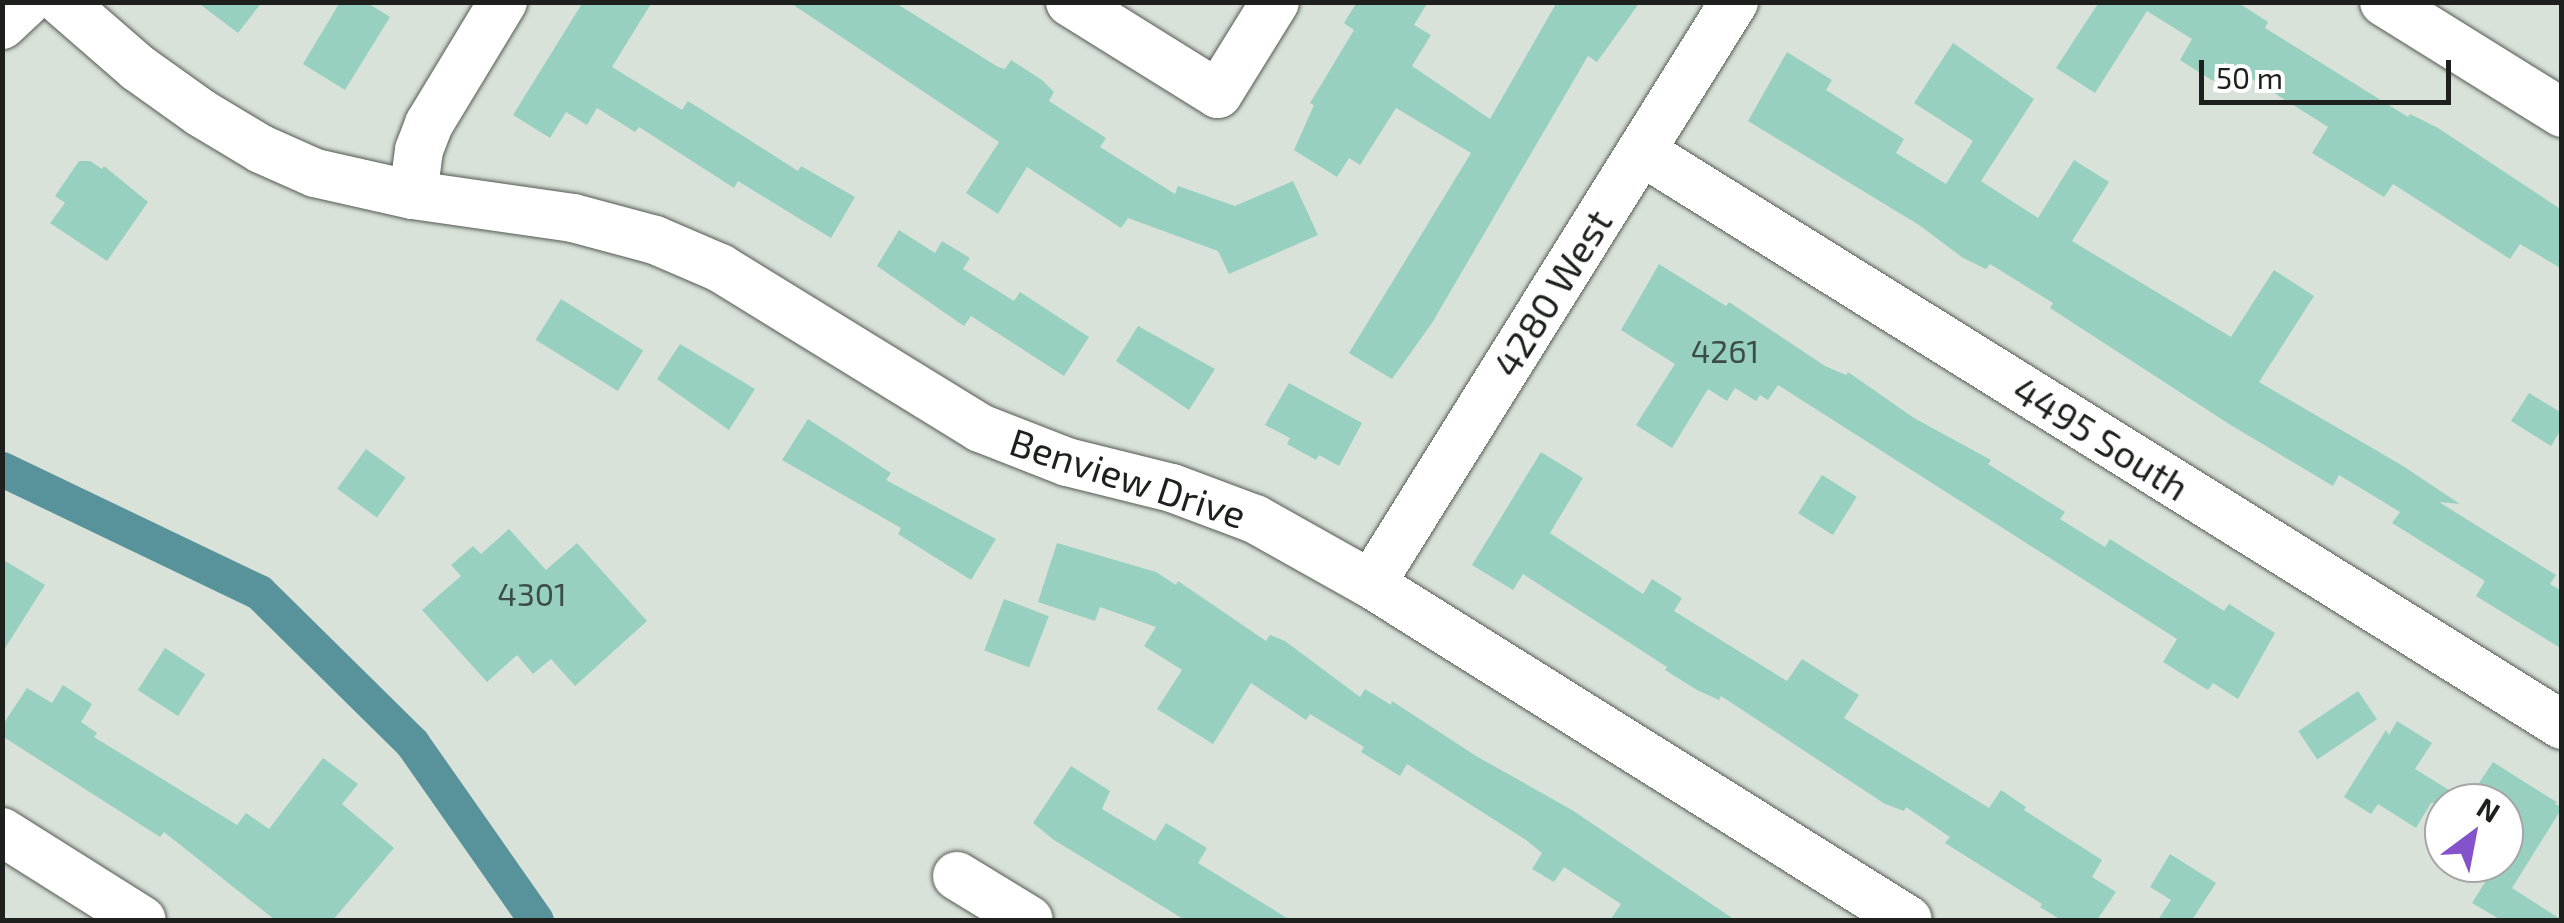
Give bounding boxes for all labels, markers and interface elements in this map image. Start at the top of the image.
scale bar [2204,40,2456,102]
text: 50 m [2216,59,2283,95]
street label: 4280 West [1483,201,1621,385]
house number: 4261 [1691,331,1759,369]
street label: 4495 South [2005,366,2197,510]
street label: Benview Drive [1004,418,1252,538]
house number: 4301 [497,574,567,612]
north arrow [2424,783,2524,883]
text: N [2471,789,2506,829]

